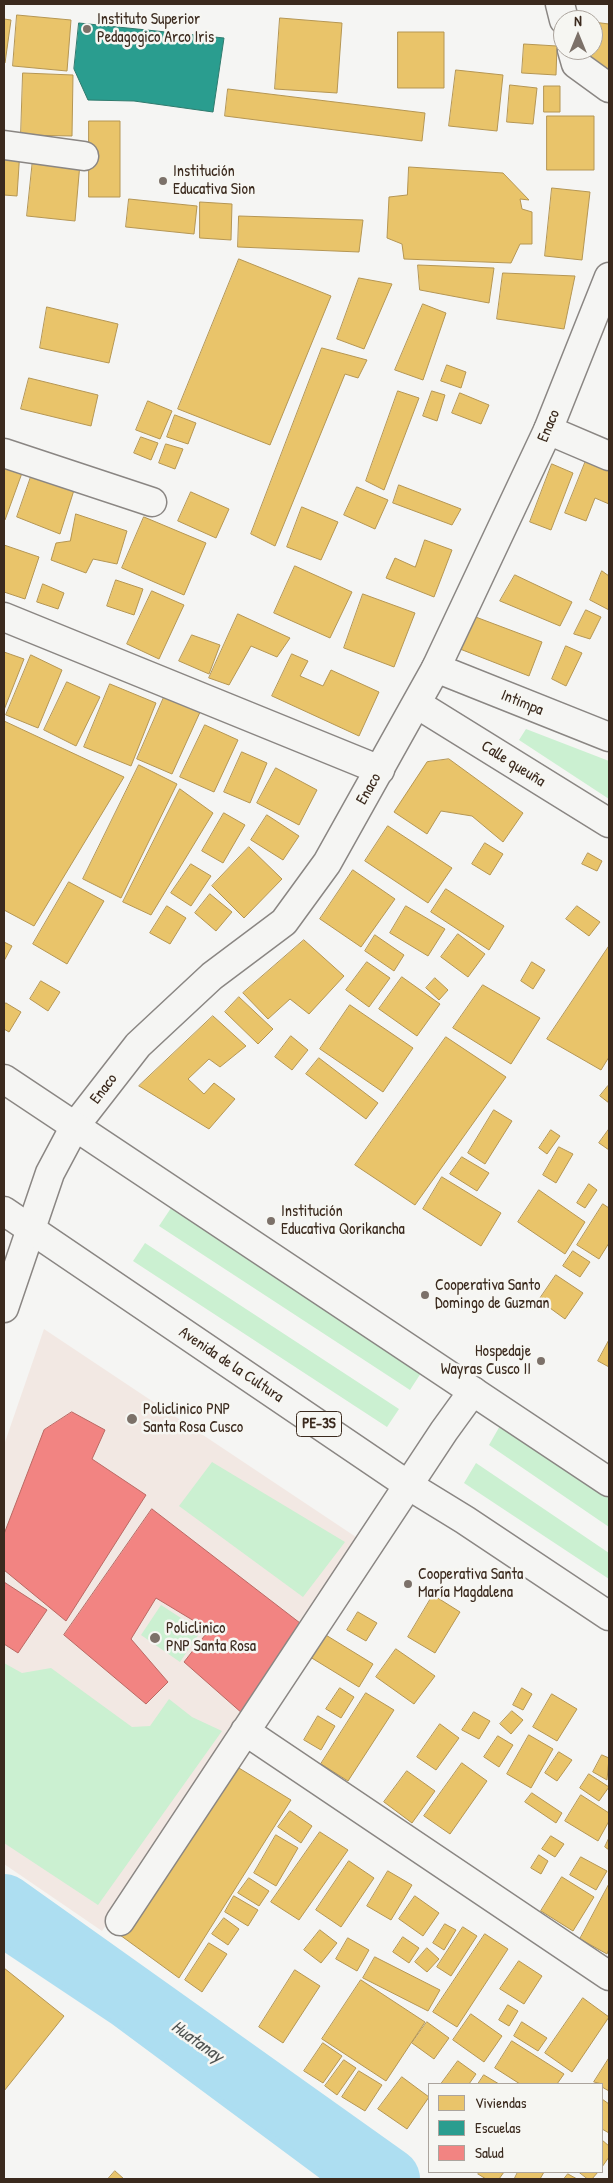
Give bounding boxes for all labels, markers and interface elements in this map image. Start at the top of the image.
place label: Instituto Superior Pedagogico Arco Iris [97,10,214,48]
north arrow [553,10,603,60]
text: N [574,11,582,30]
marker: Instituto Superior Pedagogico Arco Iris [81,23,93,35]
place label: Institución Educativa Sion [173,162,255,200]
marker: Institución Educativa Sion [157,175,169,187]
street label: Enaco [534,407,564,445]
street label: Intimpa [498,686,546,720]
street label: Calle queuña [477,737,549,791]
street label: Enaco [352,770,386,808]
street label: Enaco [86,1070,122,1108]
place label: Institución Educativa Qorikancha [281,1202,405,1240]
marker: Institución Educativa Qorikancha [265,1215,277,1227]
place label: Cooperativa Santo Domingo de Guzman [435,1276,550,1314]
marker: Cooperativa Santo Domingo de Guzman [419,1289,431,1301]
street label: Avenida de la Cultura [175,1323,287,1407]
place label: Hospedaje Wayras Cusco II [441,1342,531,1380]
marker: Hospedaje Wayras Cusco II [535,1355,547,1367]
place label: Policlinico PNP Santa Rosa Cusco [143,1400,243,1438]
marker: Policlinico PNP Santa Rosa Cusco [125,1412,139,1426]
road number: PE-3S [296,1412,342,1436]
place label: Cooperativa Santa María Magdalena [418,1565,523,1603]
marker: Cooperativa Santa María Magdalena [402,1578,414,1590]
place label: Policlinico PNP Santa Rosa [166,1619,256,1657]
marker: Policlinico PNP Santa Rosa [148,1631,162,1645]
water label: Huatanay [167,2016,227,2068]
legend [428,2083,603,2173]
text: Viviendas [475,2092,526,2113]
text: Escuelas [475,2117,521,2138]
text: Salud [475,2142,504,2163]

